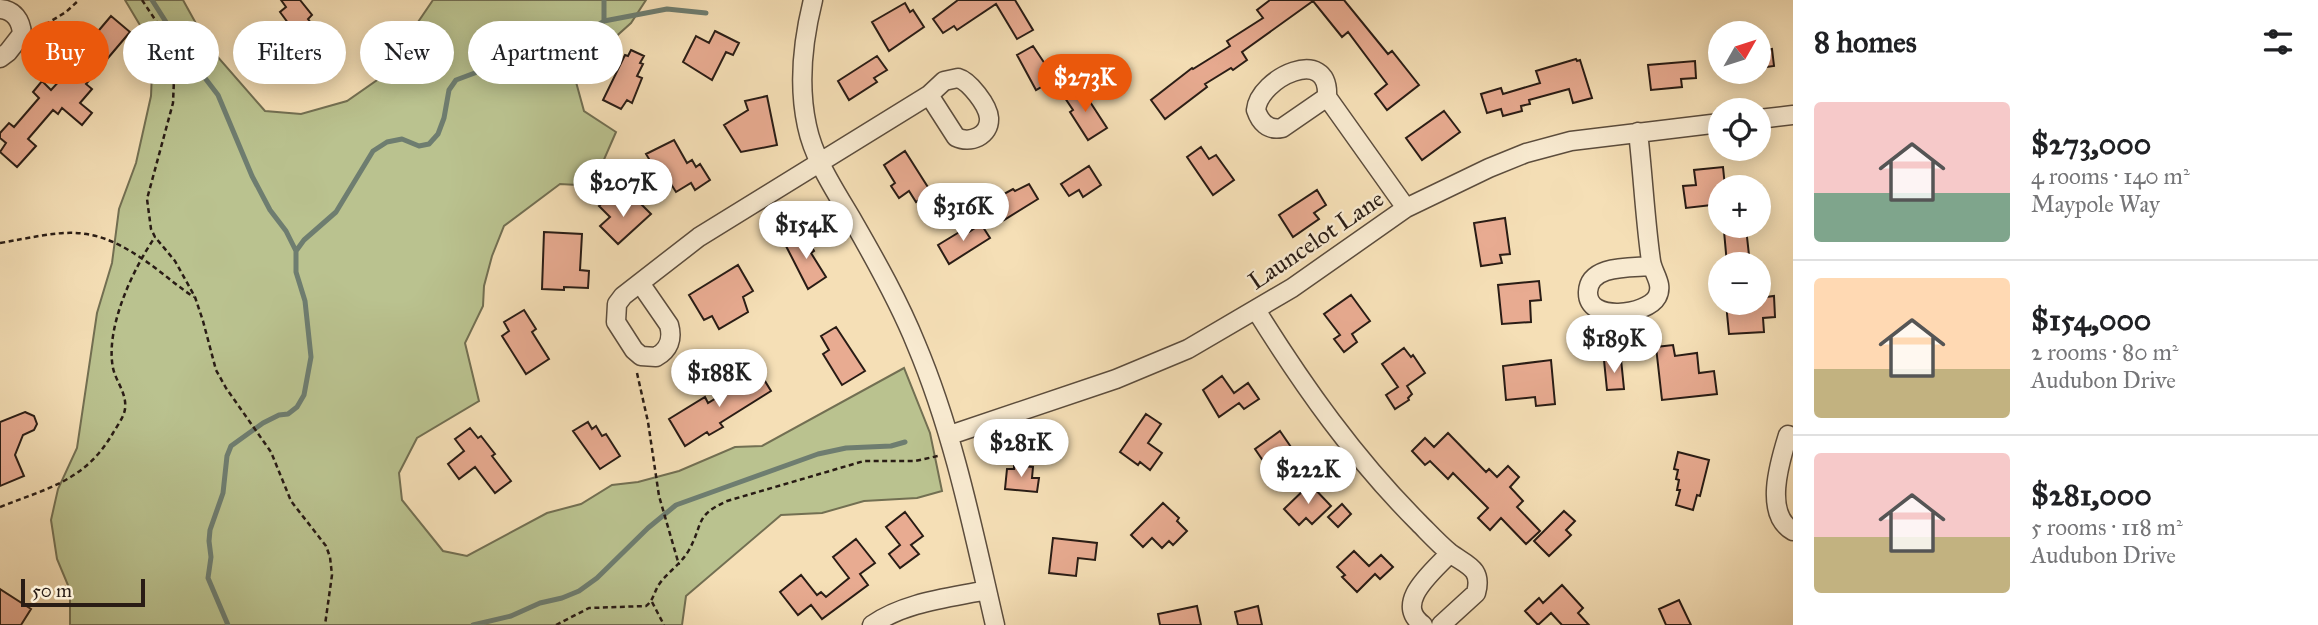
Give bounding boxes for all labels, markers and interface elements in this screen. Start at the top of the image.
chip: Buy [21,21,109,84]
chip: Rent [123,21,219,84]
chip: Filters [233,21,346,84]
chip: New [360,21,454,84]
chip: Apartment [468,21,623,84]
north arrow [1708,21,1771,84]
map controls [1708,21,1771,315]
icon: filters [2259,23,2297,61]
text: 8 homes [1814,24,1917,60]
pin: $273K [1036,54,1134,114]
text: $273K [1054,63,1116,91]
button: locate [1708,98,1771,161]
text: $273,000 [2031,126,2151,162]
icon: home [1870,130,1954,214]
pin: $207K [574,160,672,219]
text: 4 rooms · 140 m² [2031,162,2190,190]
text: $207K [589,168,657,196]
button: + [1708,175,1771,238]
pin: $316K [914,184,1012,243]
street label: Launcelot Lane [1243,184,1389,296]
text: Maypole Way [2031,190,2160,218]
text: $316K [933,192,993,220]
pin: $154K [757,202,855,261]
text: $154K [775,210,837,238]
button: − [1708,252,1771,315]
text: $154,000 [2031,302,2151,338]
icon: home [1870,306,1954,390]
pin: $189K [1565,316,1663,375]
text: $189K [1582,324,1646,352]
text: 2 rooms · 80 m² [2031,338,2178,366]
pin: $188K [670,350,768,409]
text: $188K [687,358,751,386]
text: Audubon Drive [2031,366,2176,394]
pin: $281K [972,420,1070,479]
text: $281K [990,428,1052,456]
pin: $222K [1259,447,1357,506]
text: $222K [1276,455,1340,483]
text: $281,000 [2031,477,2152,513]
icon: home [1870,481,1954,565]
text: 5 rooms · 118 m² [2031,513,2183,541]
text: Audubon Drive [2031,541,2176,569]
scale bar [21,576,145,608]
text: 50 m [32,579,72,602]

